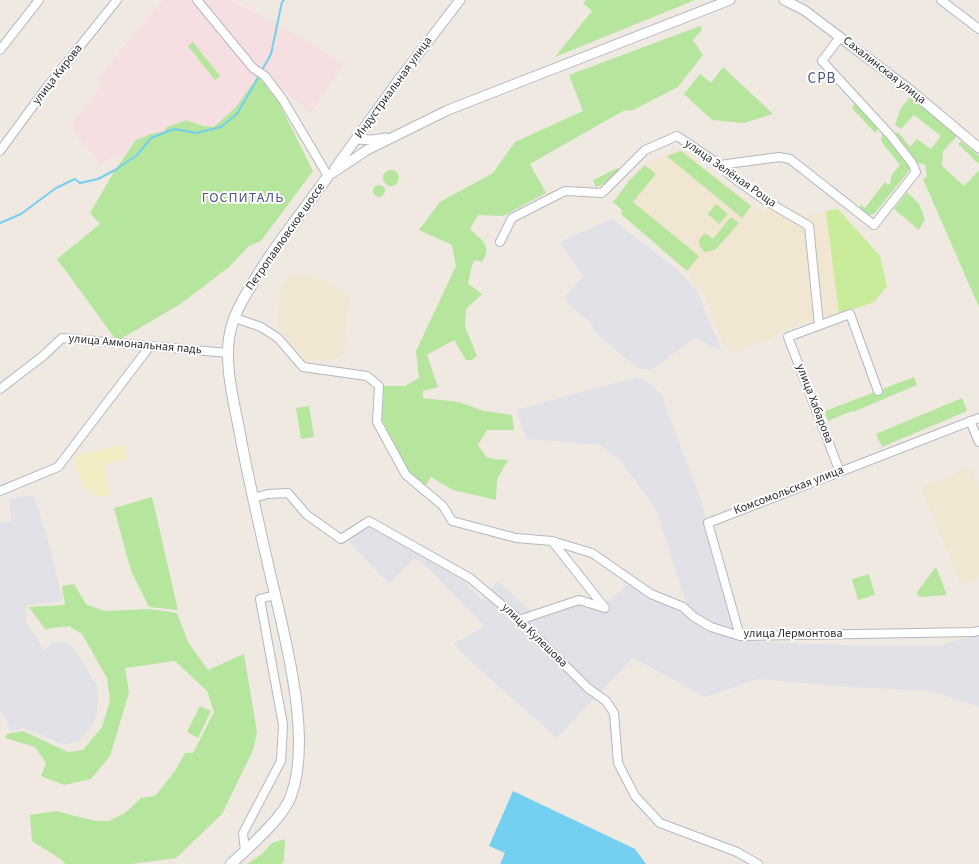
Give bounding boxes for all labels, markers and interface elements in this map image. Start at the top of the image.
street label: Индустриальная улица [352,34,436,142]
street label: Сахалинская улица [840,34,928,108]
street label: улица Кирова [30,42,86,108]
district label: СРВ [807,71,837,89]
street label: улица Зелёная Роща [681,137,779,211]
street label: Петропавловское шоссе [243,180,329,294]
district label: ГОСПИТАЛЬ [201,191,285,207]
street label: улица Аммональная падь [68,332,202,358]
street label: улица Хабарова [792,362,836,446]
street label: Комсомольская улица [732,463,846,519]
street label: улица Кулешова [498,601,570,671]
street label: улица Лермонтова [744,627,842,641]

